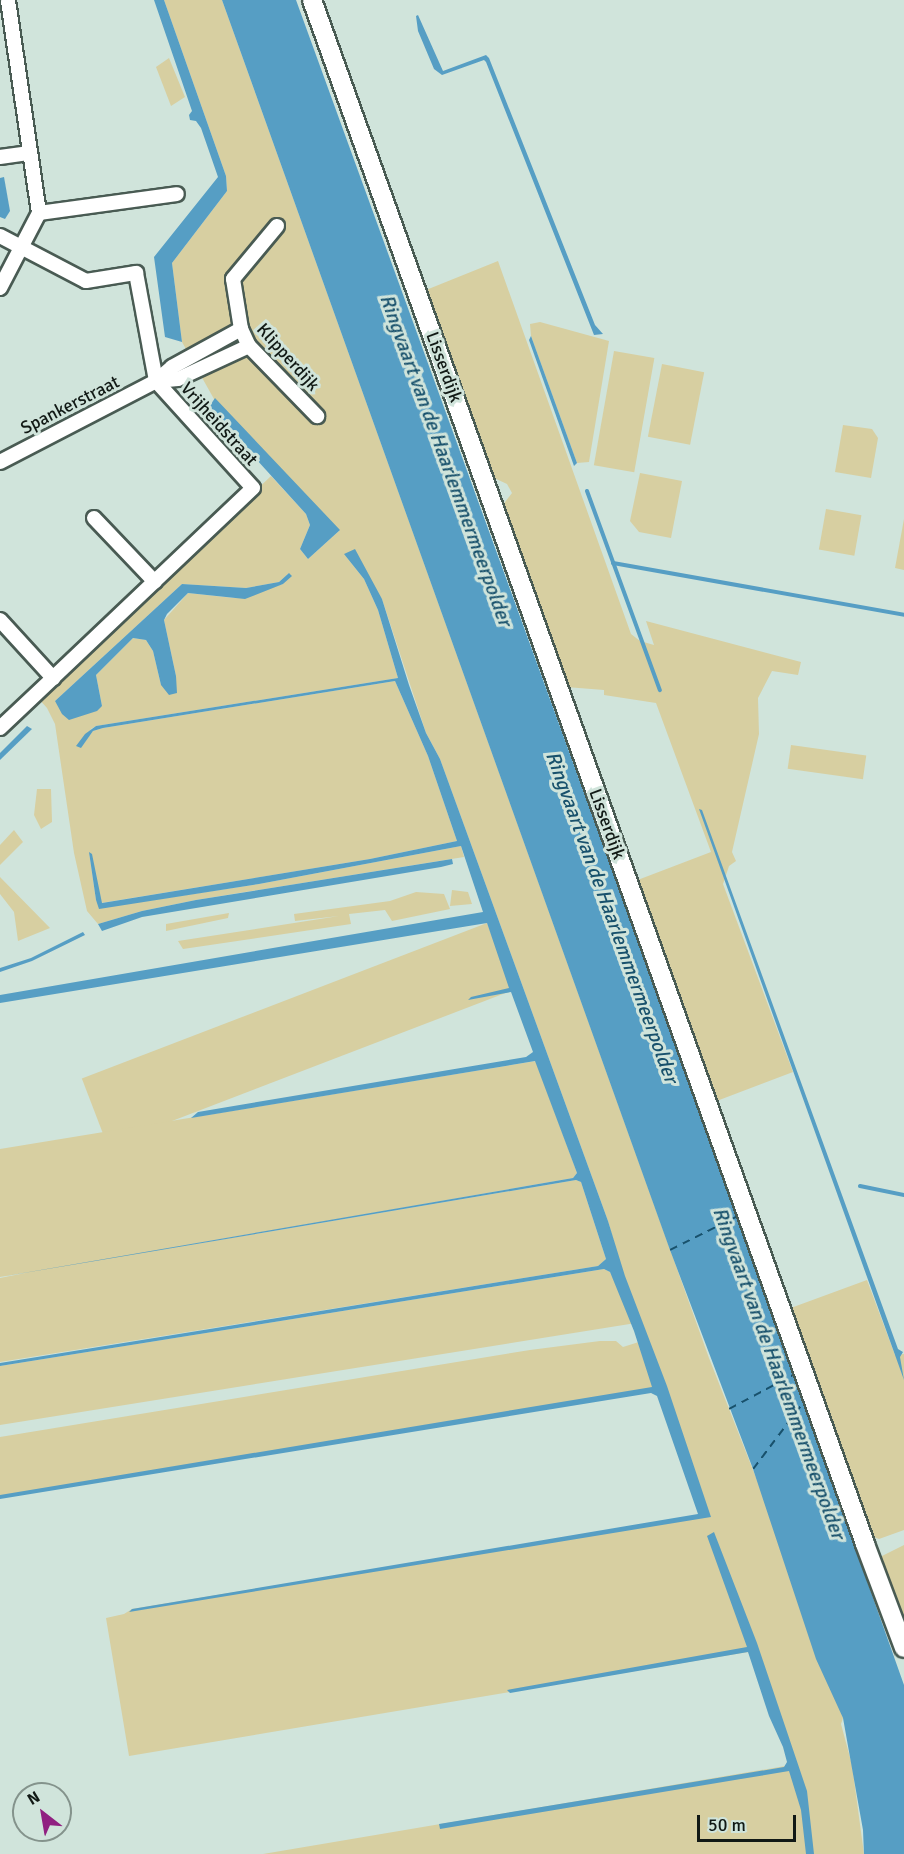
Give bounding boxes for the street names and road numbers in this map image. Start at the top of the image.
street label: Klipperdijk [252,319,324,395]
street label: Lisserdijk [421,329,467,405]
street label: Spankerstraat [17,371,123,439]
street label: Vrijheidstraat [176,378,262,470]
street label: Lisserdijk [584,786,630,862]

